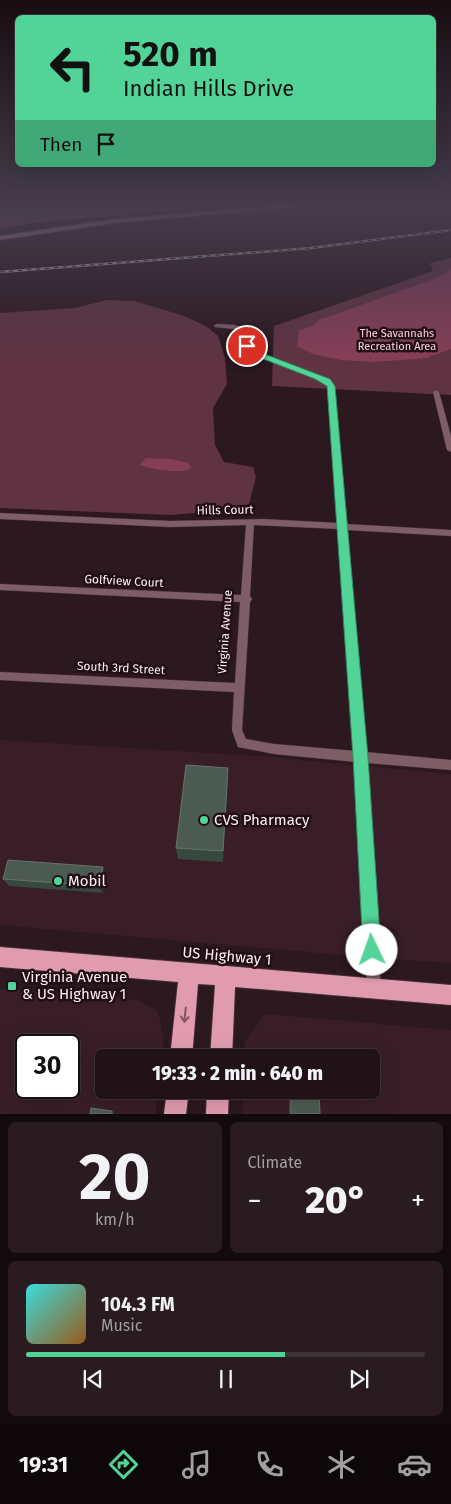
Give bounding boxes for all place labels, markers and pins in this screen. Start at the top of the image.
pin [226,325,268,367]
place label: CVS Pharmacy [214,811,310,829]
marker: CVS Pharmacy [198,814,210,826]
place label: Mobil [68,872,107,890]
marker: Mobil [52,875,64,887]
place label: Virginia Avenue & US Highway 1 [22,968,127,1003]
marker: Virginia Avenue & US Highway 1 [6,980,18,992]

